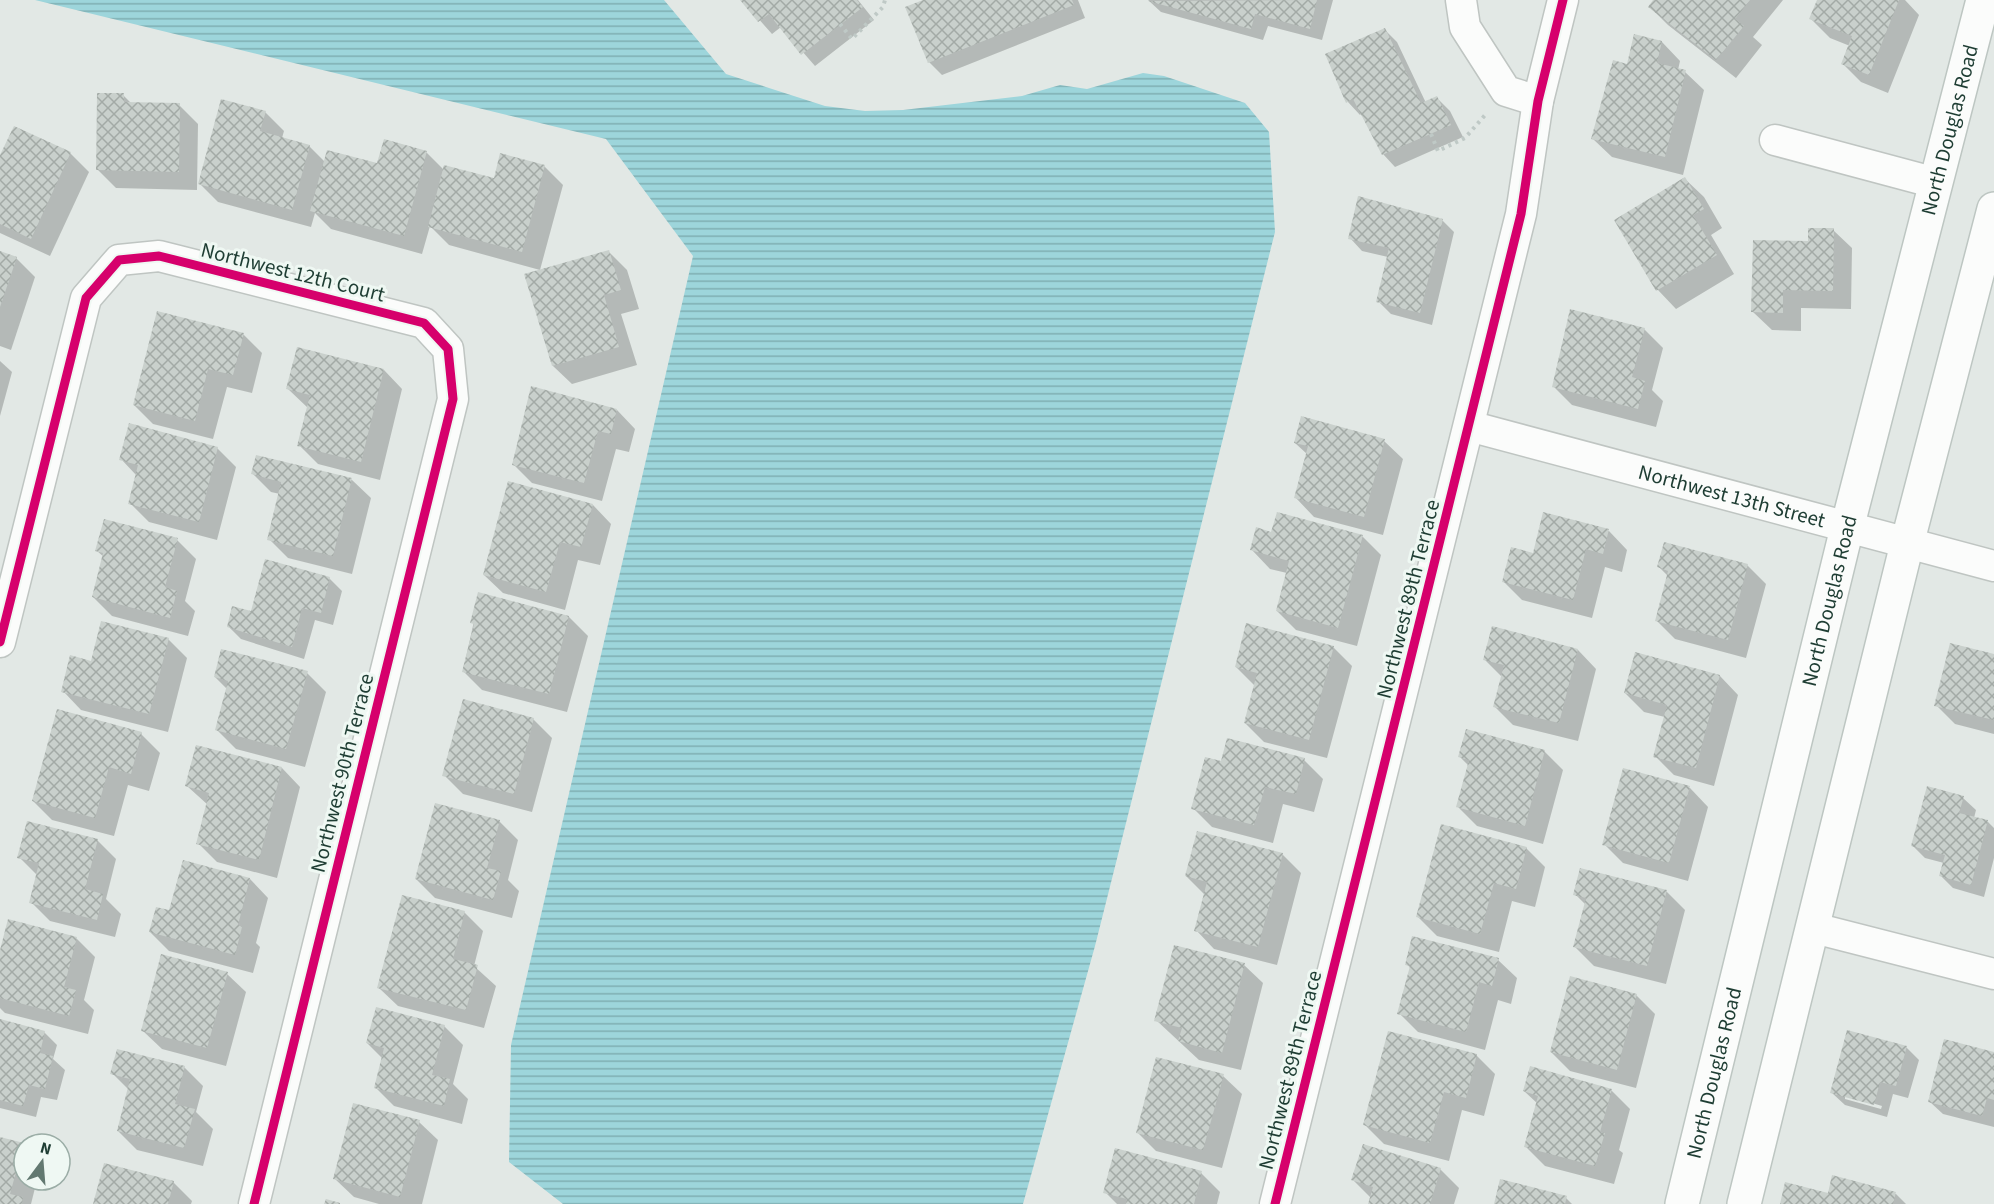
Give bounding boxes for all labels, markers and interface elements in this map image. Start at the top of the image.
street label: North Douglas Road [1913,41,1986,219]
street label: Northwest 12th Court [198,235,388,309]
street label: Northwest 13th Street [1635,457,1829,535]
street label: Northwest 89th Terrace [1369,496,1447,702]
street label: North Douglas Road [1794,512,1865,689]
street label: Northwest 90th Terrace [303,670,381,876]
street label: Northwest 89th Terrace [1251,967,1329,1173]
street label: North Douglas Road [1679,984,1749,1162]
north arrow [12,1132,72,1192]
text: N [38,1137,54,1161]

